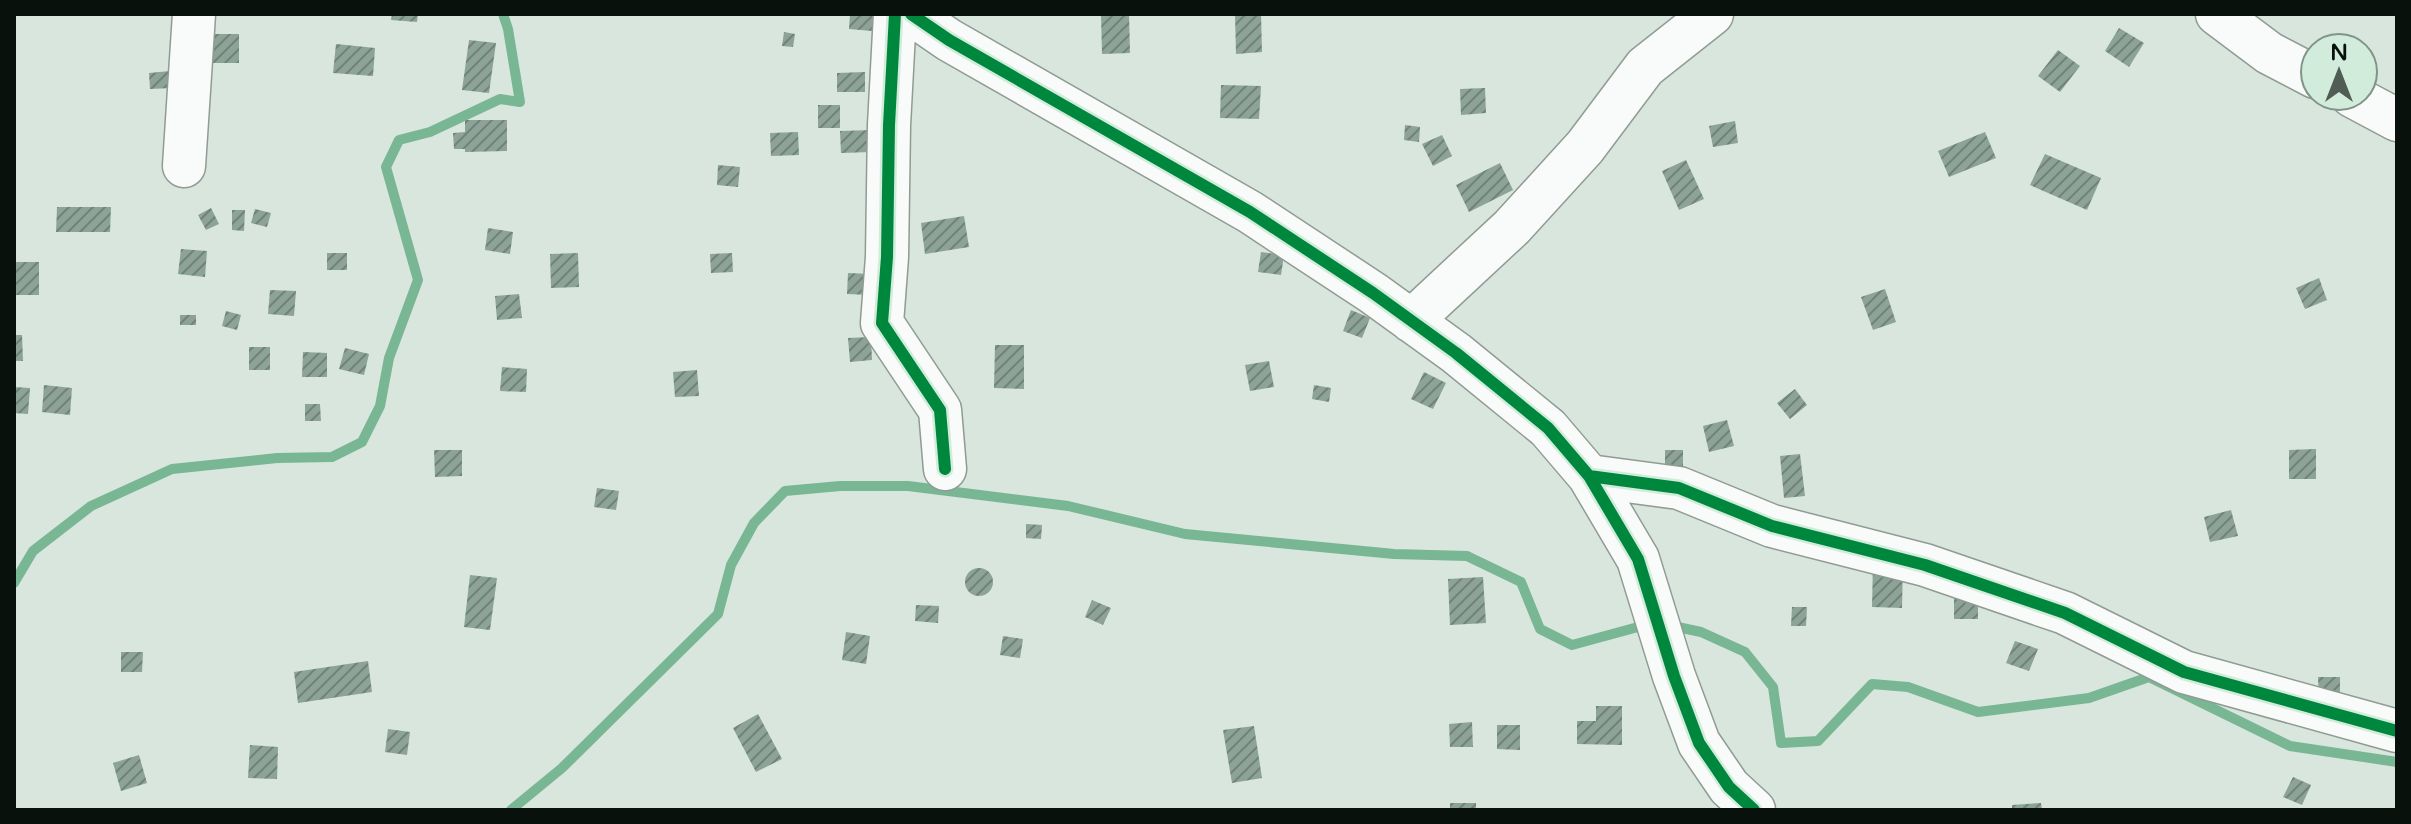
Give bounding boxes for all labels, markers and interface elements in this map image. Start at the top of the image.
north arrow [2299,32,2379,112]
text: N [2330,40,2348,66]

